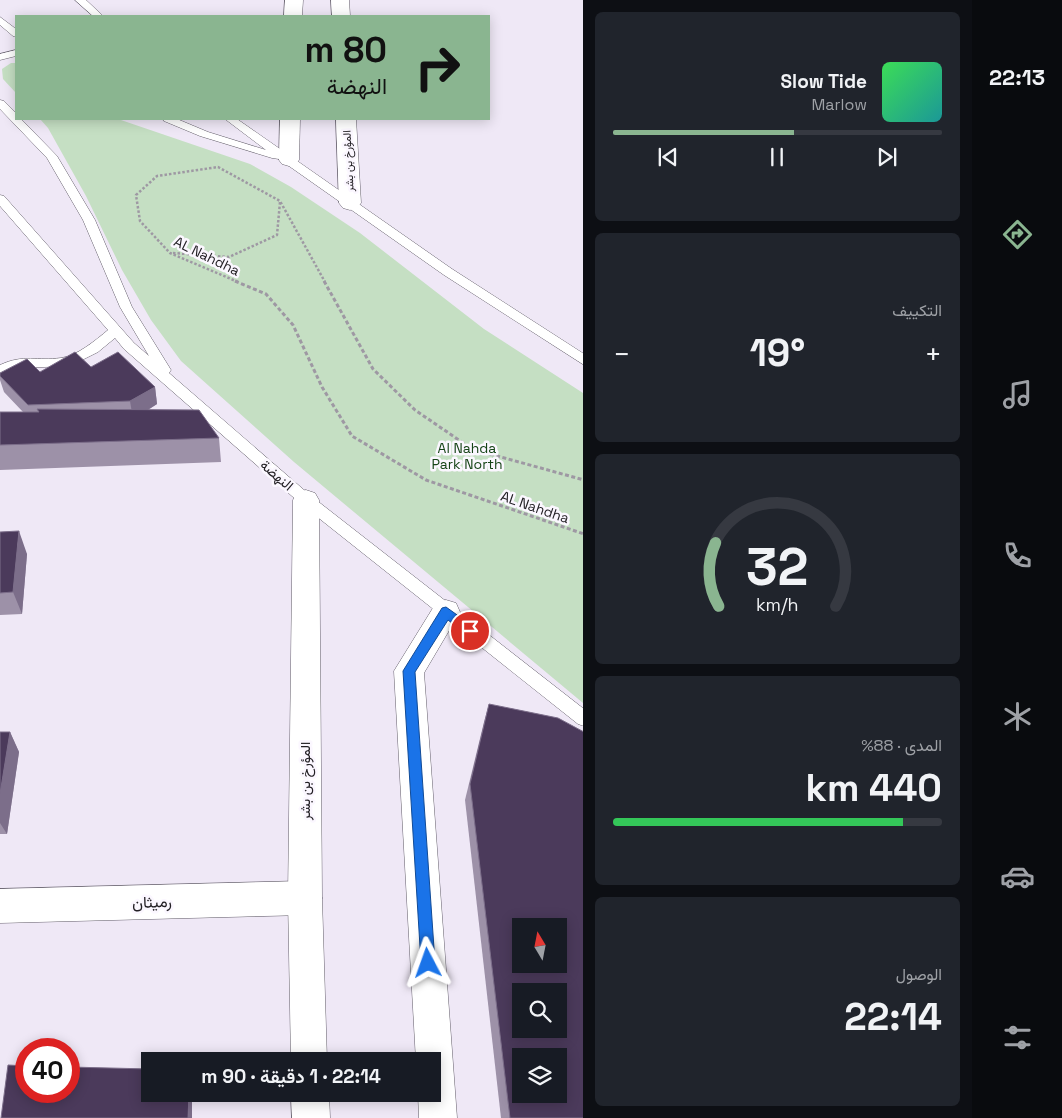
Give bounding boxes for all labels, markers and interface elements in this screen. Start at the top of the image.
text: 80 m [305,28,387,72]
icon: right [405,35,470,100]
text: 22:13 [989,63,1045,91]
text: Slow Tide [781,69,867,94]
text: النهضة [327,72,387,100]
text: Marlow [811,94,867,115]
street label: المؤرخ بن بشر [339,130,358,193]
icon: previous [654,143,682,171]
icon: pause [763,143,791,171]
icon: next [873,143,901,171]
icon: directions [1000,217,1035,252]
street label: AL Nahdha [171,232,243,280]
text: التكييف [892,300,942,321]
text: 19° [750,329,805,377]
text: − [613,336,630,372]
text: + [925,336,942,372]
icon: music [1000,377,1035,412]
park label: Al Nahda Park North [432,439,502,473]
street label: النهضة [257,456,297,494]
street label: AL Nahdha [498,487,572,527]
text: 32 [746,534,809,600]
icon: phone [1000,538,1035,573]
text: km/h [756,593,799,616]
pin [449,610,491,652]
icon: arrive [456,617,484,645]
icon: climate [1000,699,1035,734]
text: المدى · 88% [861,735,942,756]
street label: المؤرخ بن بشر [296,742,316,821]
text: 440 km [805,764,942,812]
icon: car [1000,859,1035,894]
street label: رميثان [132,891,172,913]
north arrow [512,918,568,972]
map controls [512,918,567,1103]
position arrow [401,936,453,988]
text: الوصول [896,964,942,985]
button: search [512,983,567,1038]
text: 22:14 [844,993,942,1041]
icon: filters [1000,1020,1035,1055]
speed limit sign: 40 [15,1038,80,1103]
button: layers [512,1048,567,1103]
text: 22:14 · 1 دقيقة · 90 m [201,1064,381,1089]

